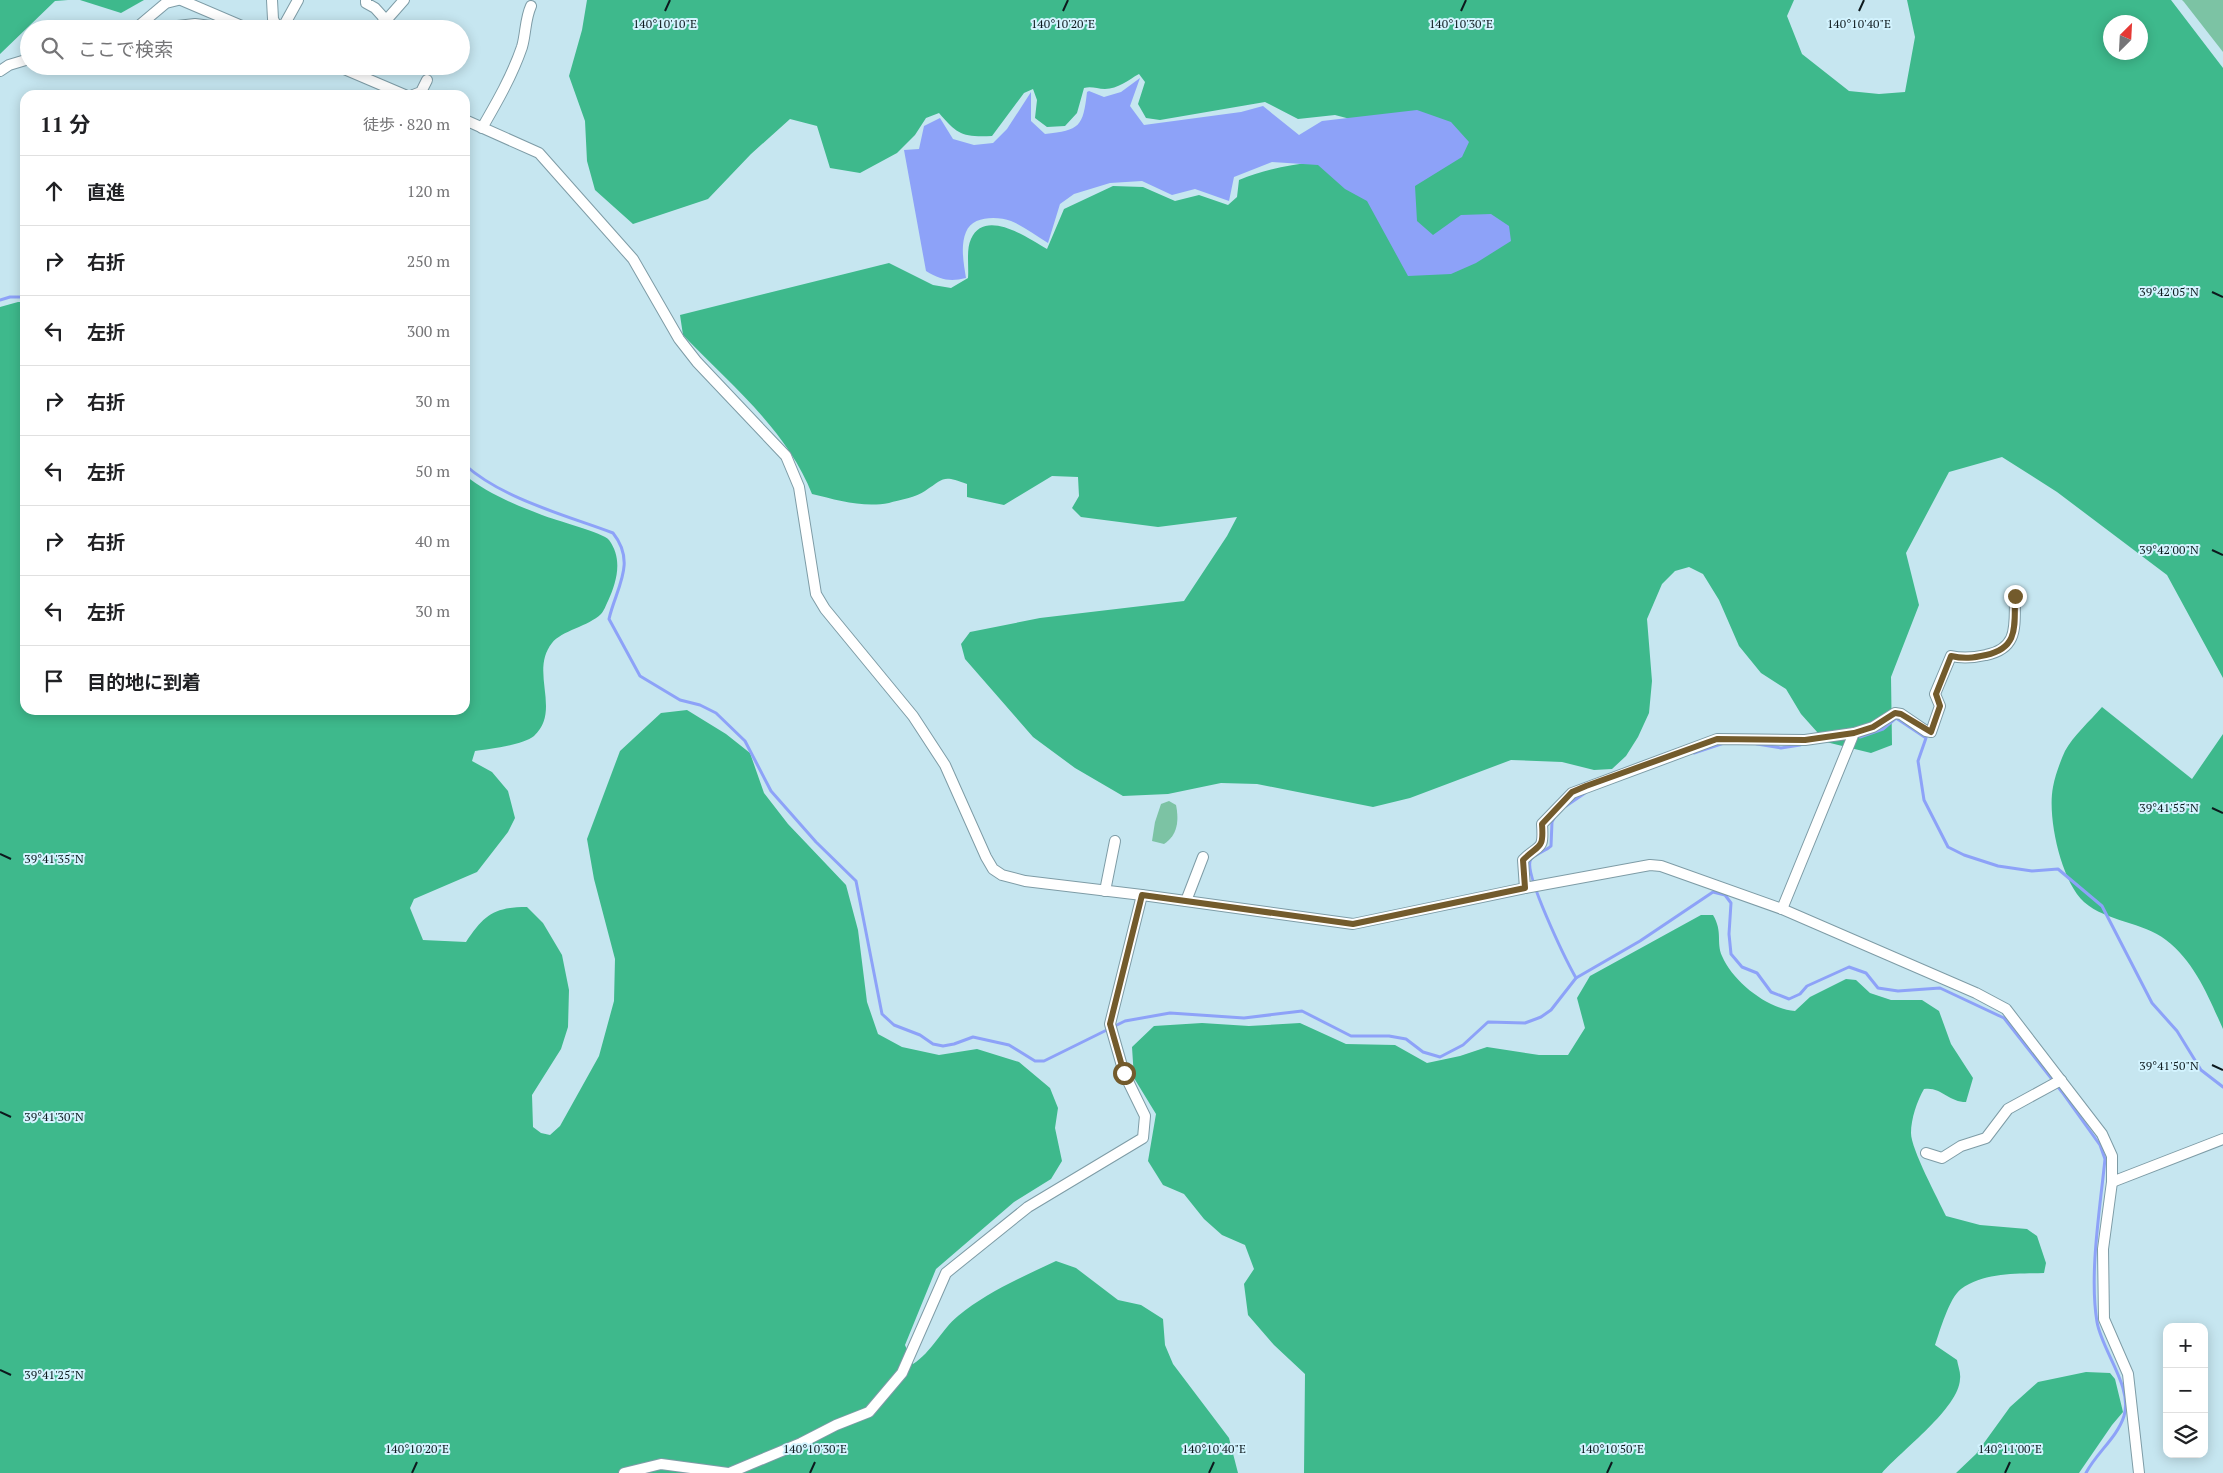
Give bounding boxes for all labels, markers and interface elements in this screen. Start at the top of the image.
north arrow [2103,15,2148,60]
text: 140°10'10"E [633,16,697,31]
text: 140°10'20"E [1031,16,1095,31]
text: 140°10'30"E [1429,16,1493,31]
text: 140°10'40"E [1827,16,1891,31]
search box [20,20,470,75]
icon: search [38,34,66,62]
text: ここで検索 [78,36,173,61]
text: 11 分 [40,110,90,138]
text: 徒歩 · 820 m [363,113,450,135]
icon: ahead [40,177,68,205]
text: 直進 [87,179,125,204]
text: 120 m [407,180,450,202]
icon: right [40,247,68,275]
text: 右折 [87,249,125,274]
text: 250 m [407,250,450,272]
text: 39°42'05"N [2139,284,2199,299]
icon: left [40,317,68,345]
text: 左折 [87,319,125,344]
text: 300 m [407,320,450,342]
icon: right [40,387,68,415]
text: 右折 [87,389,125,414]
text: 30 m [415,390,450,412]
icon: left [40,457,68,485]
text: 左折 [87,459,125,484]
text: 50 m [415,460,450,482]
icon: right [40,527,68,555]
text: 右折 [87,529,125,554]
text: 40 m [415,530,450,552]
text: 39°42'00"N [2139,542,2199,557]
route end [2004,585,2027,608]
icon: left [40,597,68,625]
text: 左折 [87,599,125,624]
text: 30 m [415,600,450,622]
icon: arrive [40,667,68,695]
text: 目的地に到着 [87,669,201,694]
text: 39°41'55"N [2139,800,2199,815]
text: 39°41'35"N [24,851,84,866]
text: 39°41'50"N [2139,1058,2199,1073]
route start [1113,1062,1136,1085]
text: 39°41'30"N [24,1109,84,1124]
map controls [2163,1323,2208,1458]
button: + [2163,1323,2208,1368]
text: 39°41'25"N [24,1367,84,1382]
button: − [2163,1368,2208,1413]
button: layers [2163,1413,2208,1458]
text: 140°10'20"E [385,1441,449,1456]
text: 140°10'30"E [783,1441,847,1456]
text: 140°10'40"E [1182,1441,1246,1456]
text: 140°10'50"E [1580,1441,1644,1456]
text: 140°11'00"E [1978,1441,2042,1456]

